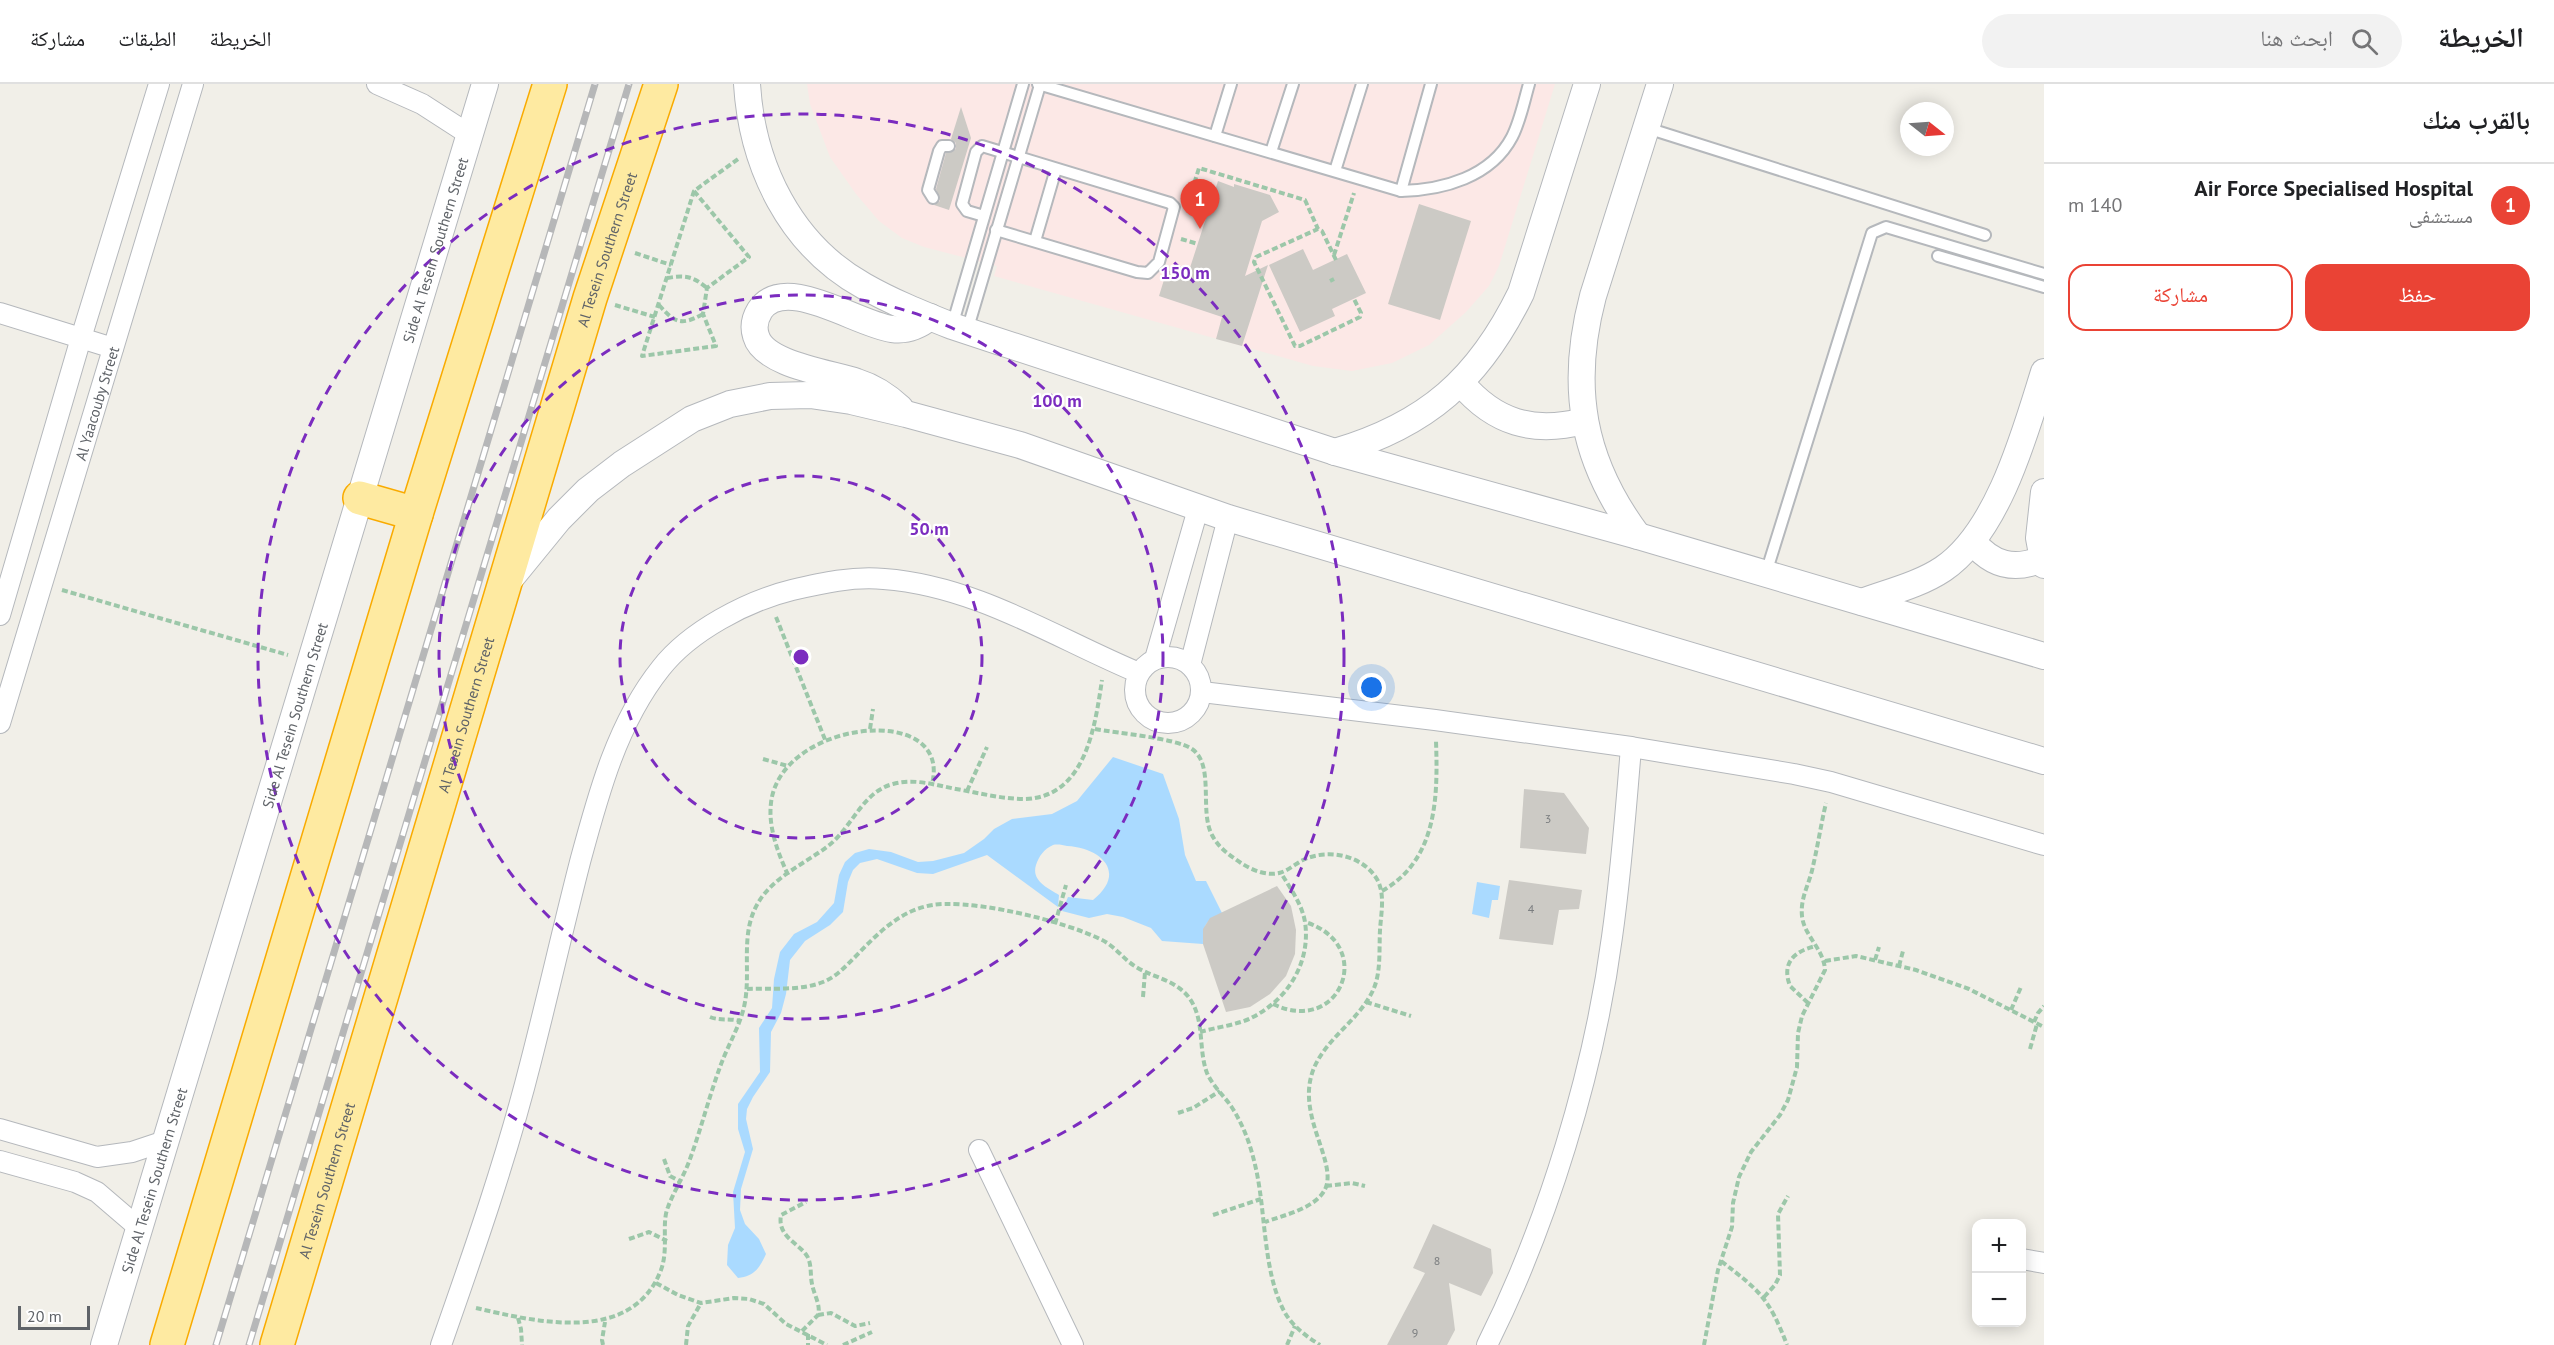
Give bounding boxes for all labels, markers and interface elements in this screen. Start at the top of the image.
search box [1982,14,2402,68]
text: الخريطة [2438,18,2524,55]
text: ابحث هنا [2260,24,2333,52]
text: مشاركة [30,25,85,52]
text: الطبقات [118,25,177,52]
text: الخريطة [210,25,271,52]
icon: search [2348,25,2381,58]
north arrow [1900,102,1954,156]
text: بالقرب منك [2422,103,2530,136]
street label: Side Al Tesein Southern Street [398,155,472,345]
street label: Al Tesein Southern Street [572,170,641,329]
text: Air Force Specialised Hospital [2194,174,2473,202]
pin: 1 [1180,180,1220,229]
text: 140 m [2068,192,2122,218]
text: 1 [2505,192,2516,218]
text: مستشفى [2409,203,2473,229]
text: 150 m [1160,261,1210,284]
button: مشاركة [2068,264,2293,331]
button: حفظ [2305,264,2530,331]
street label: Al Yaacouby Street [70,344,123,463]
text: 100 m [1032,389,1082,412]
text: 50 m [909,517,949,540]
street label: Side Al Tesein Southern Street [257,620,331,810]
street label: Al Tesein Southern Street [433,634,498,795]
centre of rings [791,647,811,667]
your location [1357,673,1386,702]
house number: 3 [1545,811,1551,826]
house number: 4 [1528,901,1535,916]
street label: Side Al Tesein Southern Street [117,1085,191,1275]
street label: Al Tesein Southern Street [294,1100,359,1260]
map controls [1972,1219,2026,1327]
button: + [1972,1219,2026,1273]
house number: 8 [1434,1253,1440,1268]
button: − [1972,1273,2026,1327]
scale bar [18,1303,90,1330]
text: 20 m [27,1306,62,1326]
house number: 9 [1412,1325,1418,1340]

